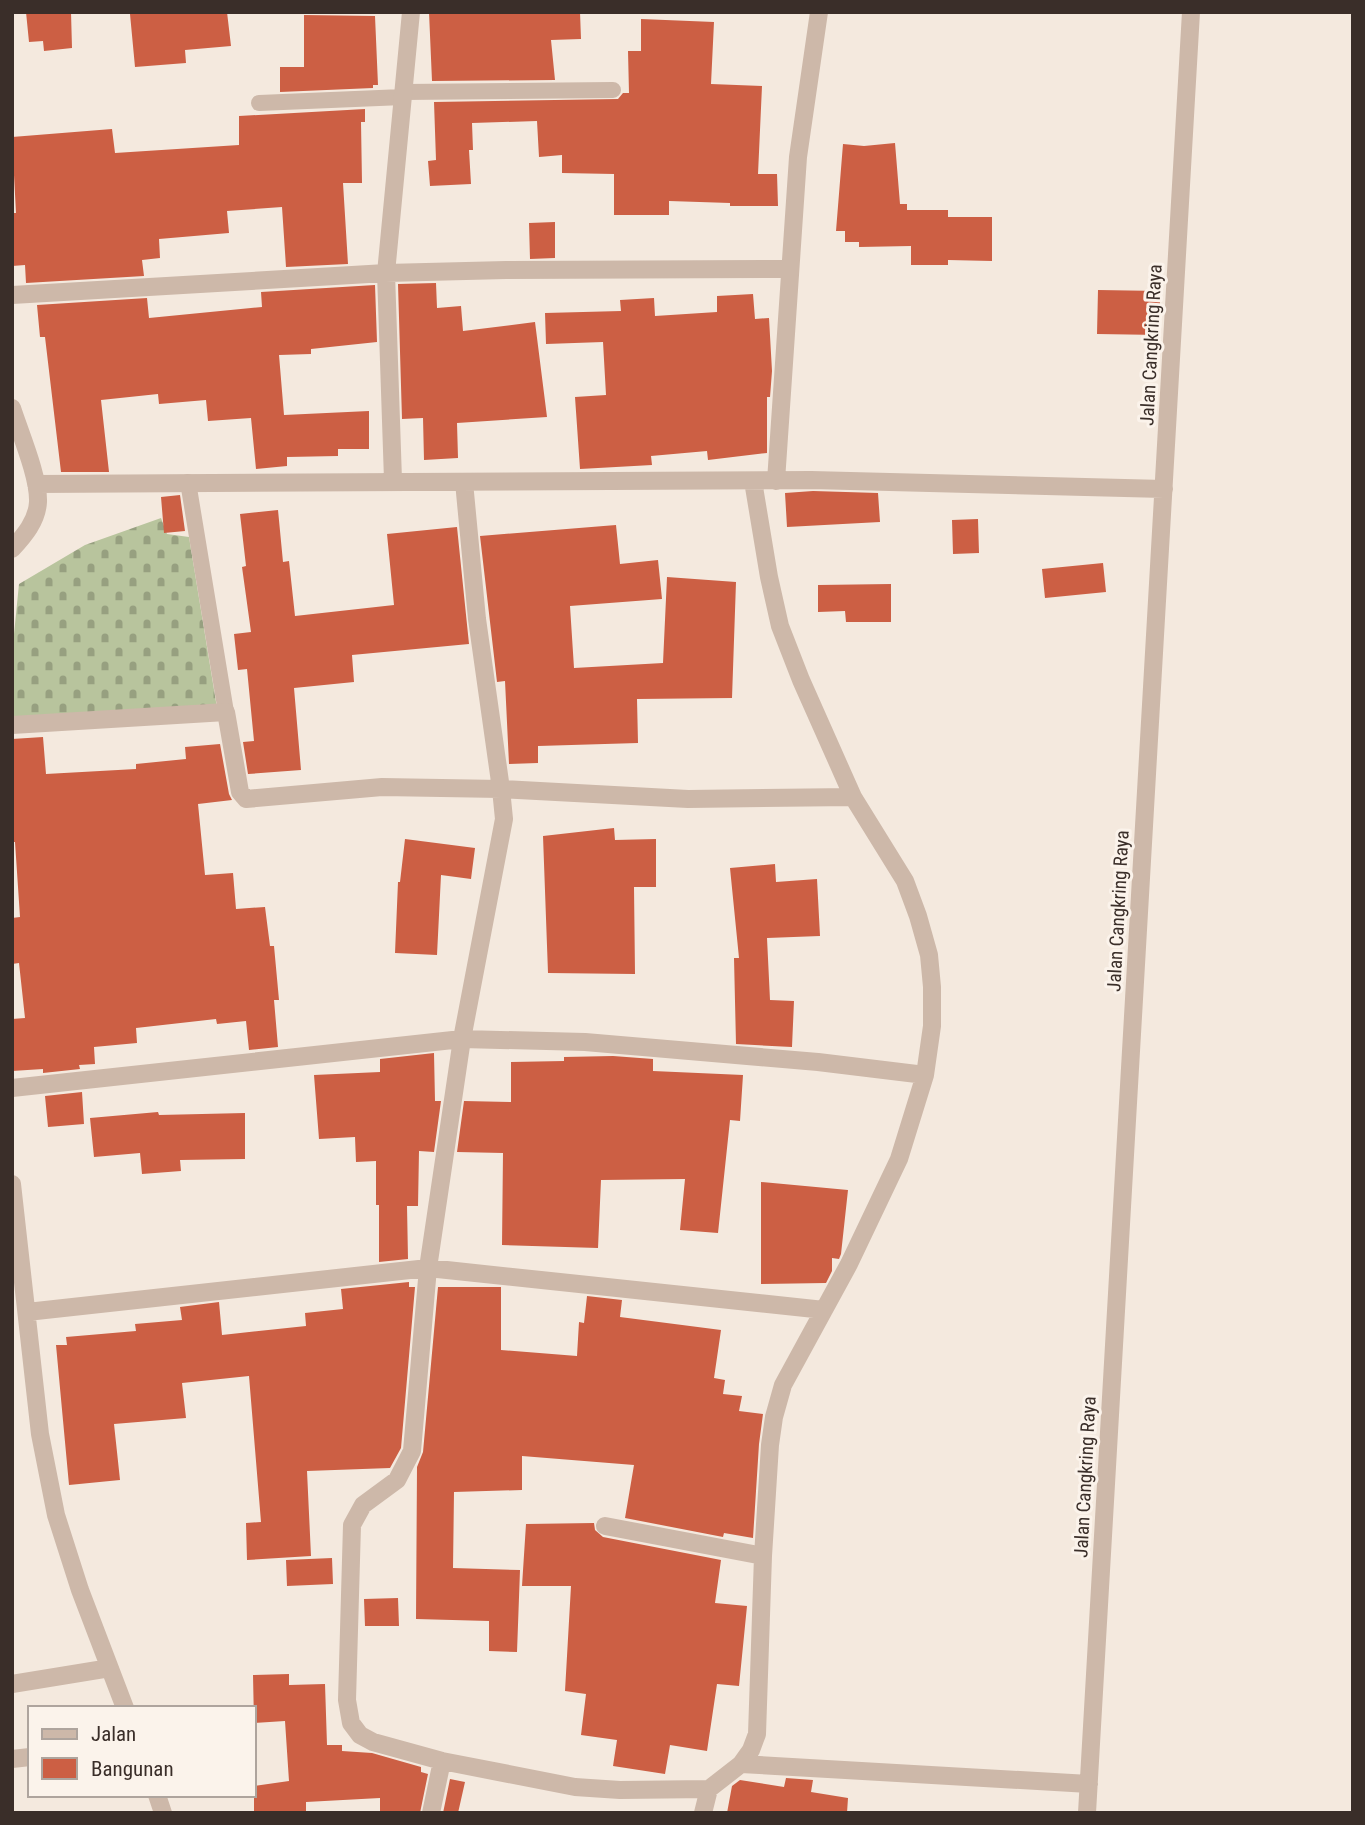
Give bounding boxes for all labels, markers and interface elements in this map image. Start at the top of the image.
street label: Jalan Cangkring Raya [1135,264,1167,426]
street label: Jalan Cangkring Raya [1102,830,1134,992]
street label: Jalan Cangkring Raya [1069,1396,1101,1558]
legend [28,1706,256,1797]
text: Jalan [91,1722,136,1746]
text: Bangunan [91,1757,174,1781]

